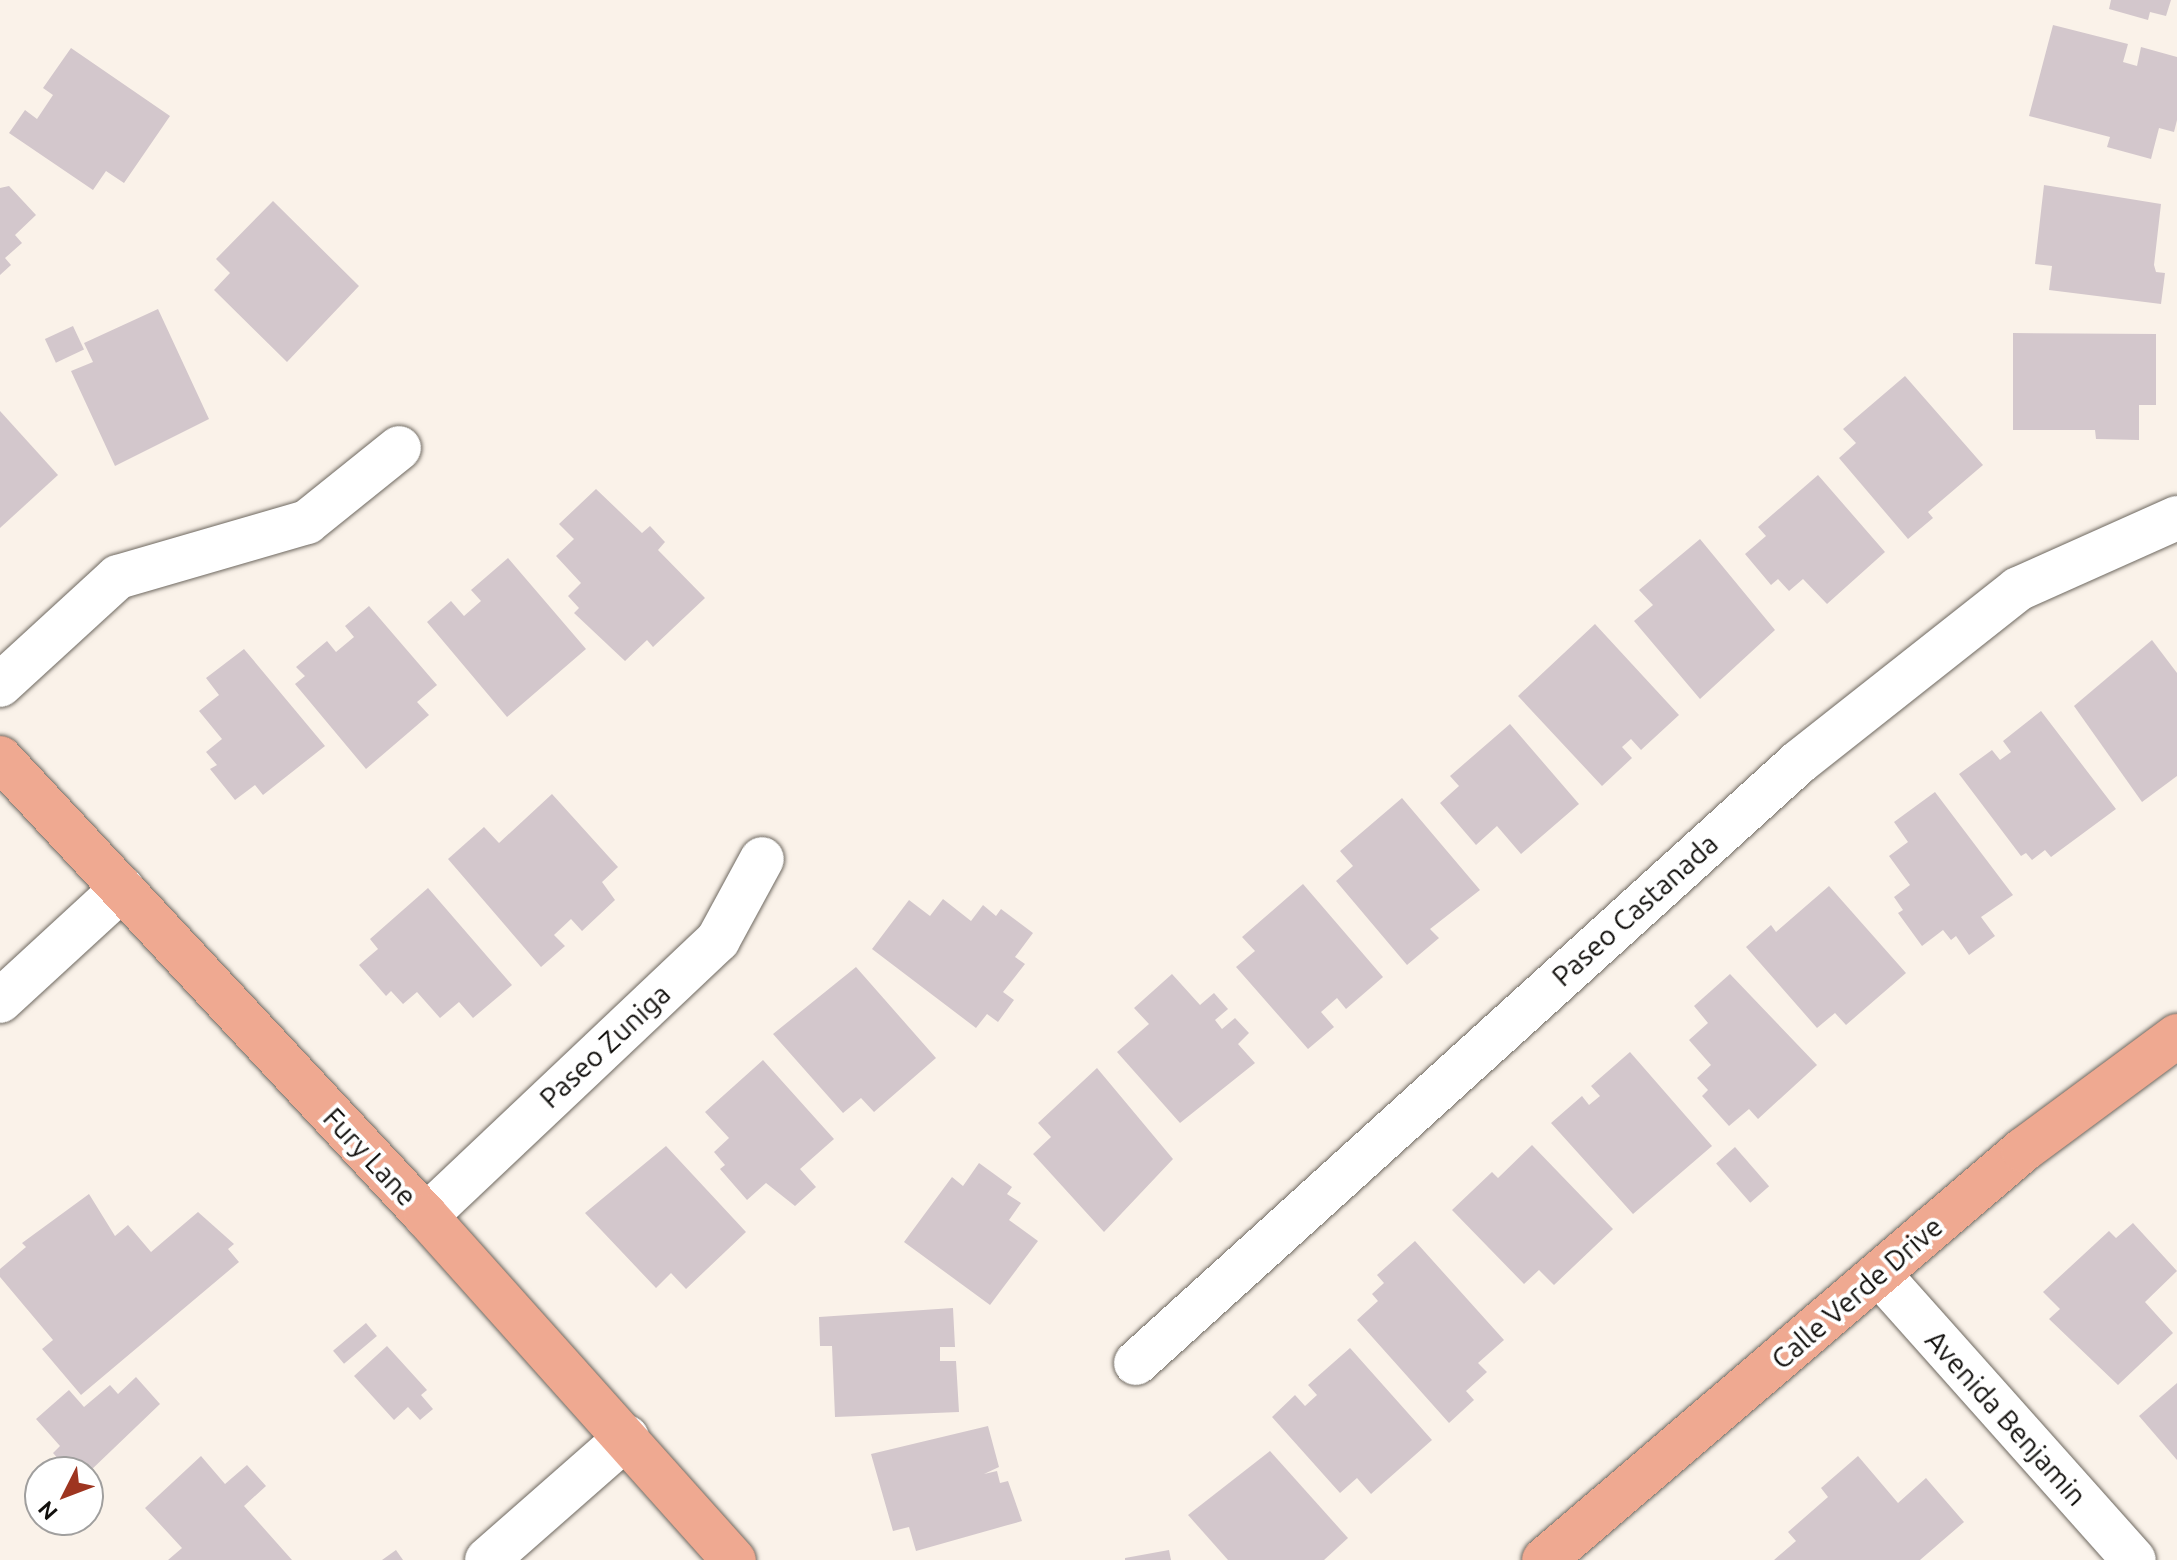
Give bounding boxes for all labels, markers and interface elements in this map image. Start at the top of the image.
street label: Paseo Castanada [1545,827,1725,993]
street label: Paseo Zuniga [533,977,677,1115]
street label: Fury Lane [316,1101,424,1213]
street label: Calle Verde Drive [1765,1210,1949,1376]
street label: Avenida Benjamin [1918,1323,2094,1513]
north arrow [24,1456,104,1536]
text: N [33,1497,62,1526]

